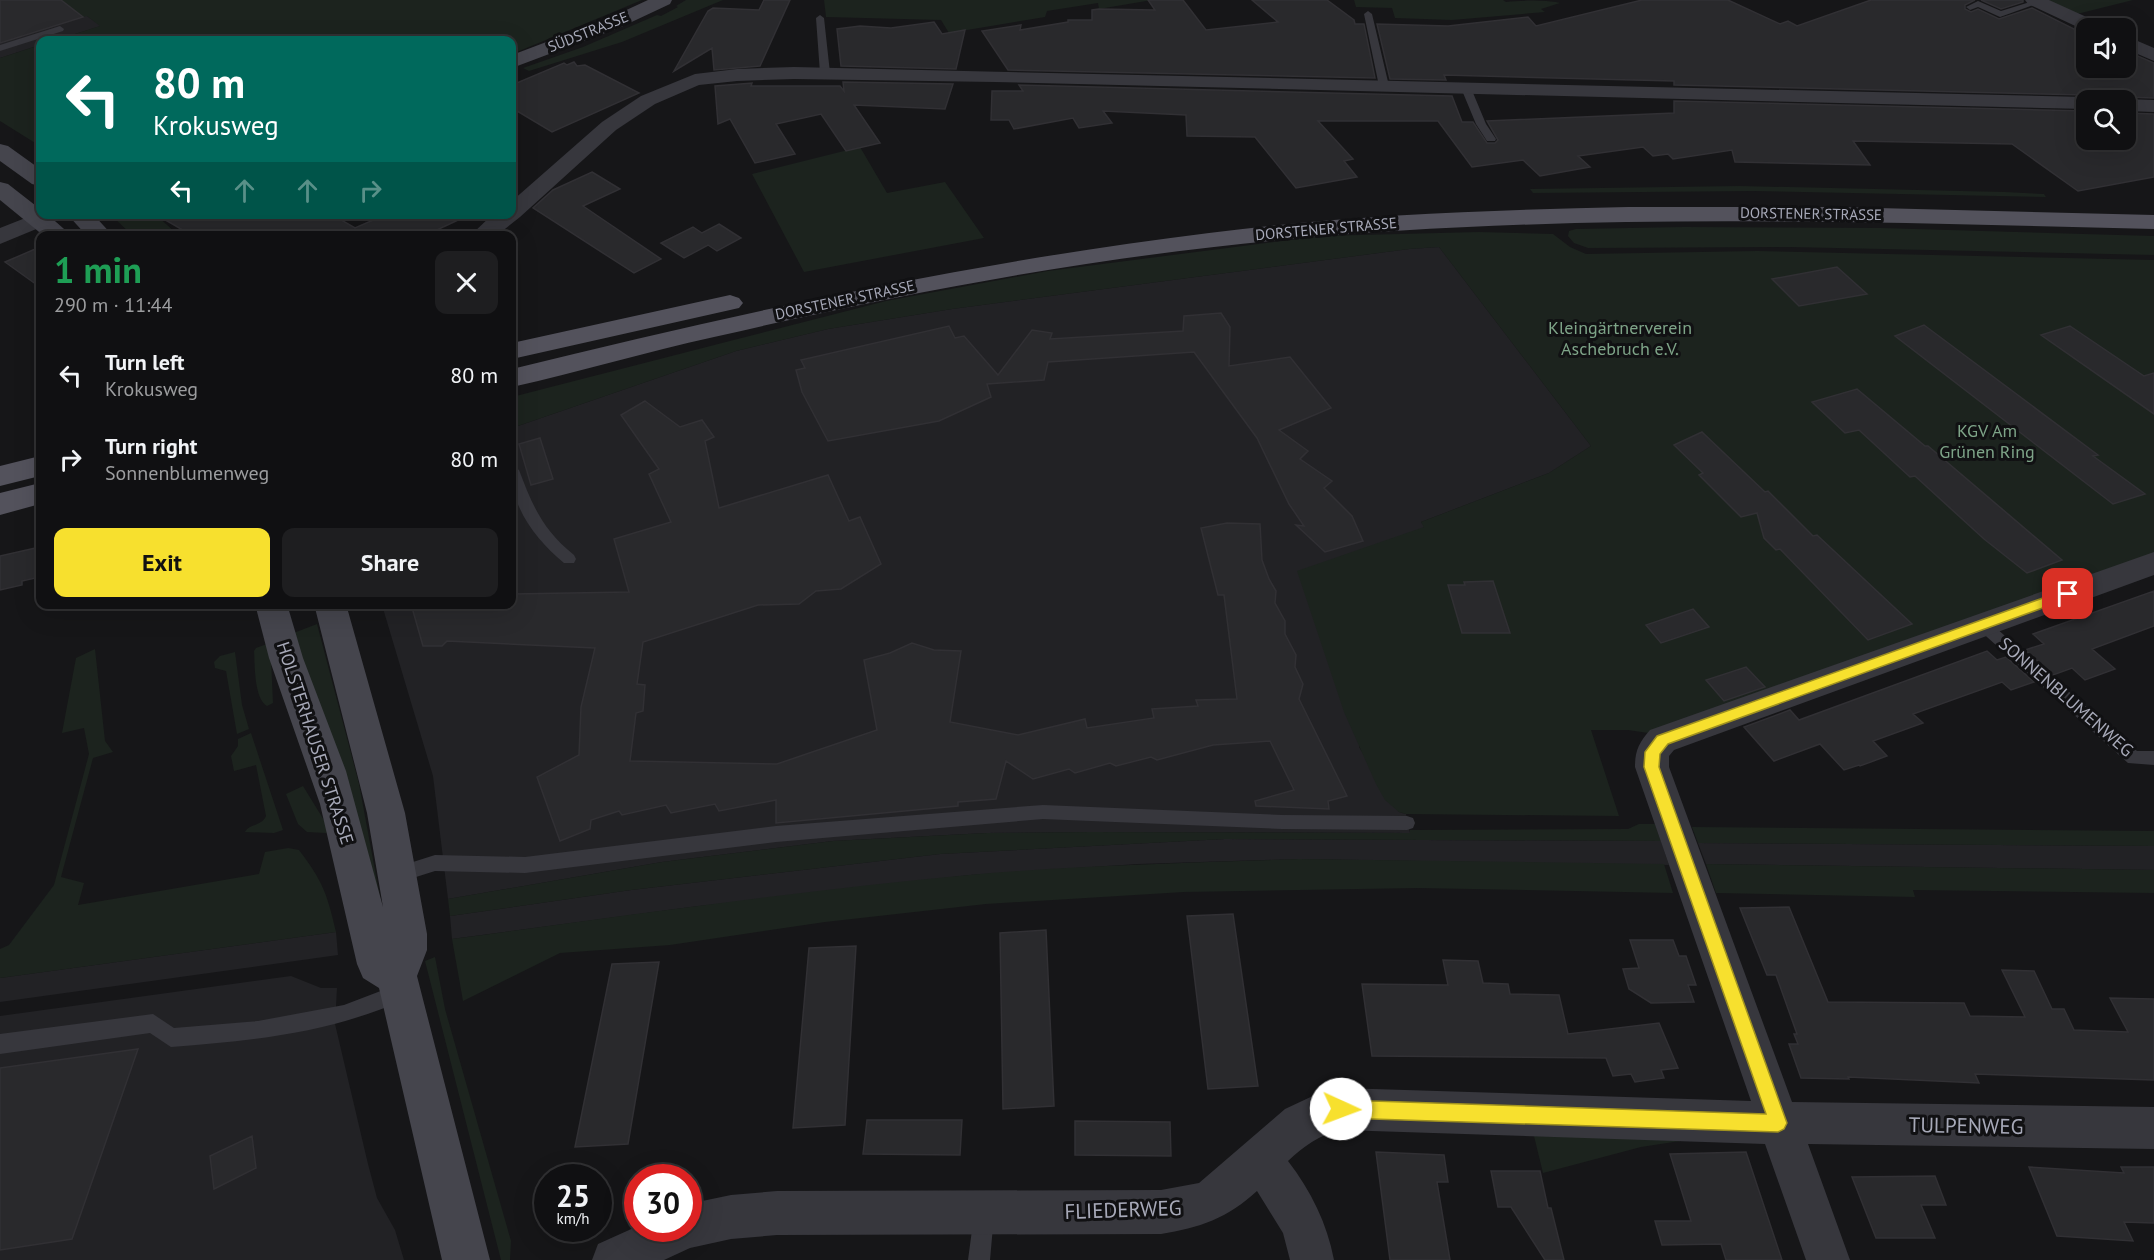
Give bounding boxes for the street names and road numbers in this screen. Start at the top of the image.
street label: SÜDSTRASSE [545,7,631,56]
street label: DORSTENER STRASSE [1740,203,1882,224]
street label: DORSTENER STRASSE [1254,213,1397,244]
street label: DORSTENER STRASSE [773,275,916,324]
street label: SONNENBLUMENWEG [1994,632,2138,761]
street label: HOLSTERHAUSER STRASSE [272,639,359,847]
street label: TULPENWEG [1908,1111,2024,1140]
street label: FLIEDERWEG [1064,1194,1182,1225]

